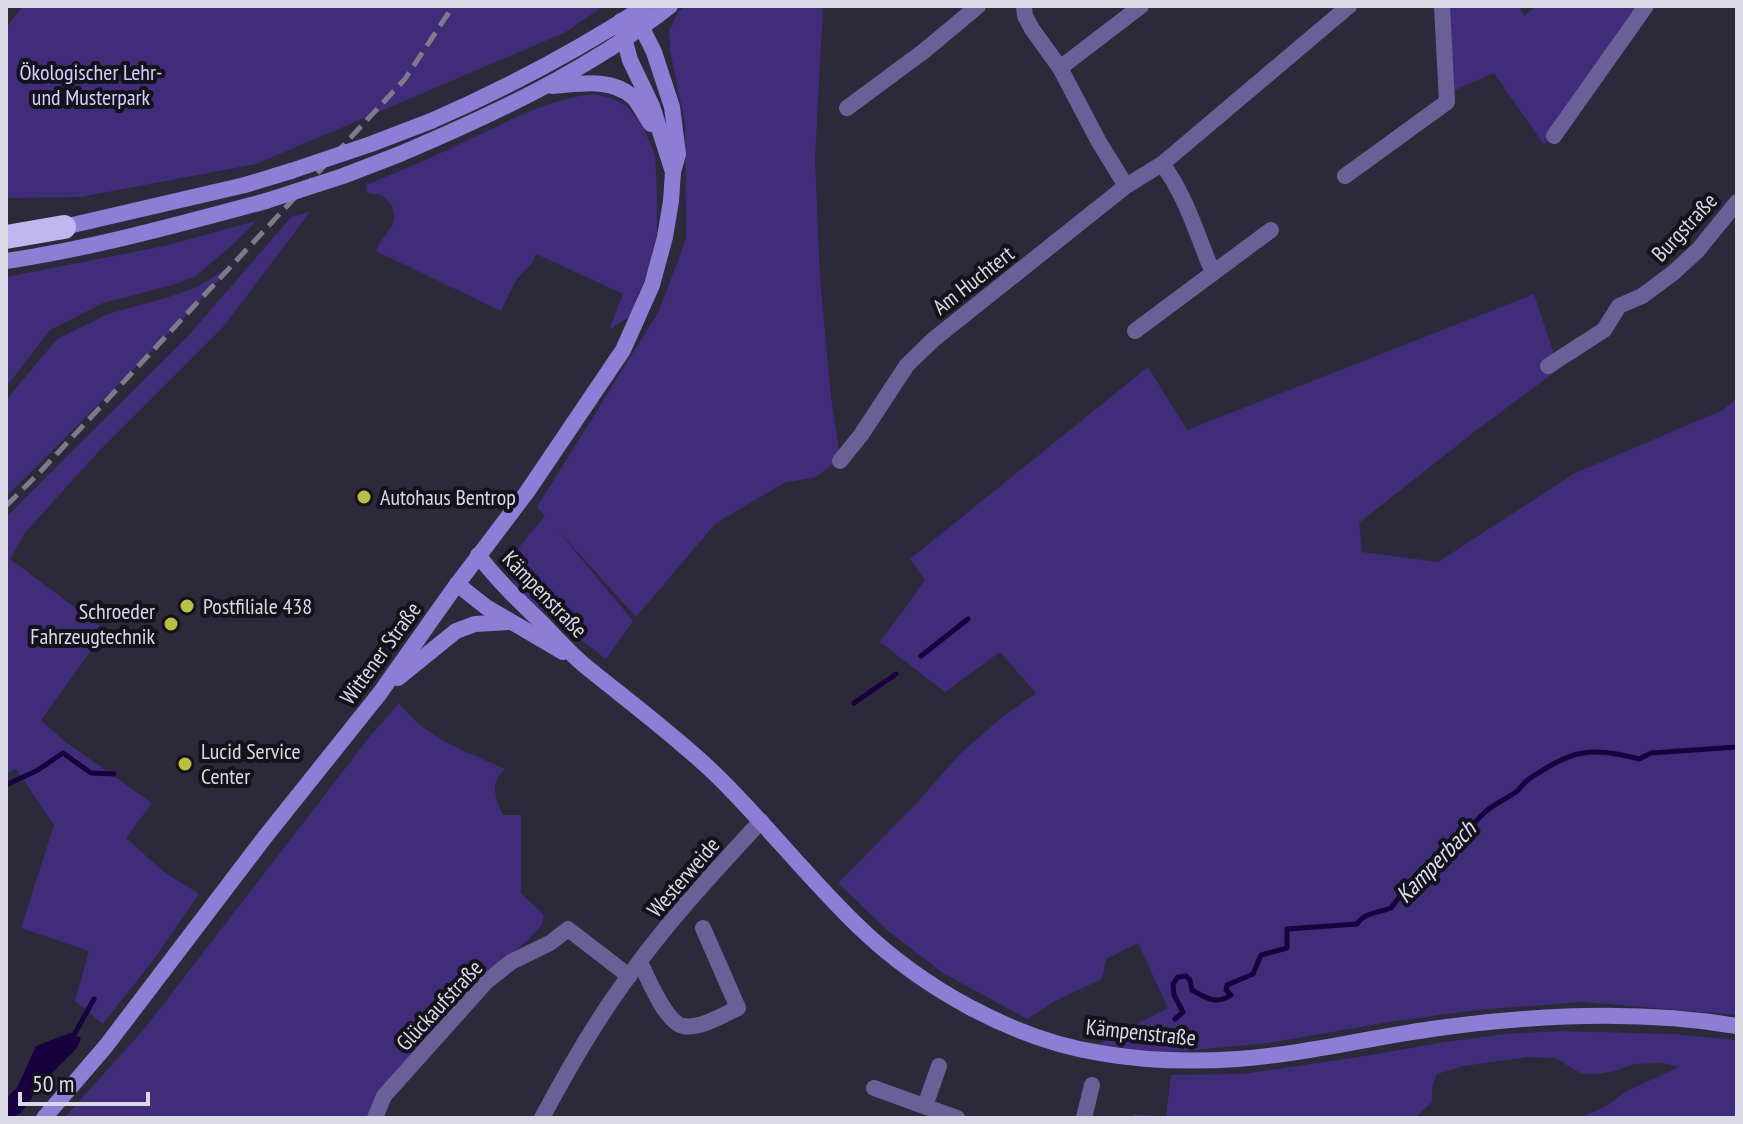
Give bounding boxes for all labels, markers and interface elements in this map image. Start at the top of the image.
park label: Ökologischer Lehr- und Musterpark [20,58,162,111]
street label: Burgstraße [1645,187,1723,267]
street label: Am Huchtert [927,239,1019,321]
place label: Autohaus Bentrop [380,483,516,511]
marker: Autohaus Bentrop [355,488,373,506]
street label: Kämpenstraße [497,545,593,643]
place label: Postfiliale 438 [203,592,312,620]
street label: Wittener Straße [333,596,427,710]
place label: Schroeder Fahrzeugtechnik [30,597,155,650]
marker: Postfiliale 438 [178,597,196,615]
marker: Schroeder Fahrzeugtechnik [162,615,180,633]
place label: Lucid Service Center [201,737,301,790]
marker: Lucid Service Center [176,755,194,773]
water label: Kamperbach [1389,813,1483,909]
street label: Westerweide [641,831,725,923]
street label: Glückaufstraße [390,954,488,1056]
street label: Kämpenstraße [1085,1012,1197,1052]
scale bar [20,1056,148,1106]
text: 50 m [32,1068,74,1099]

